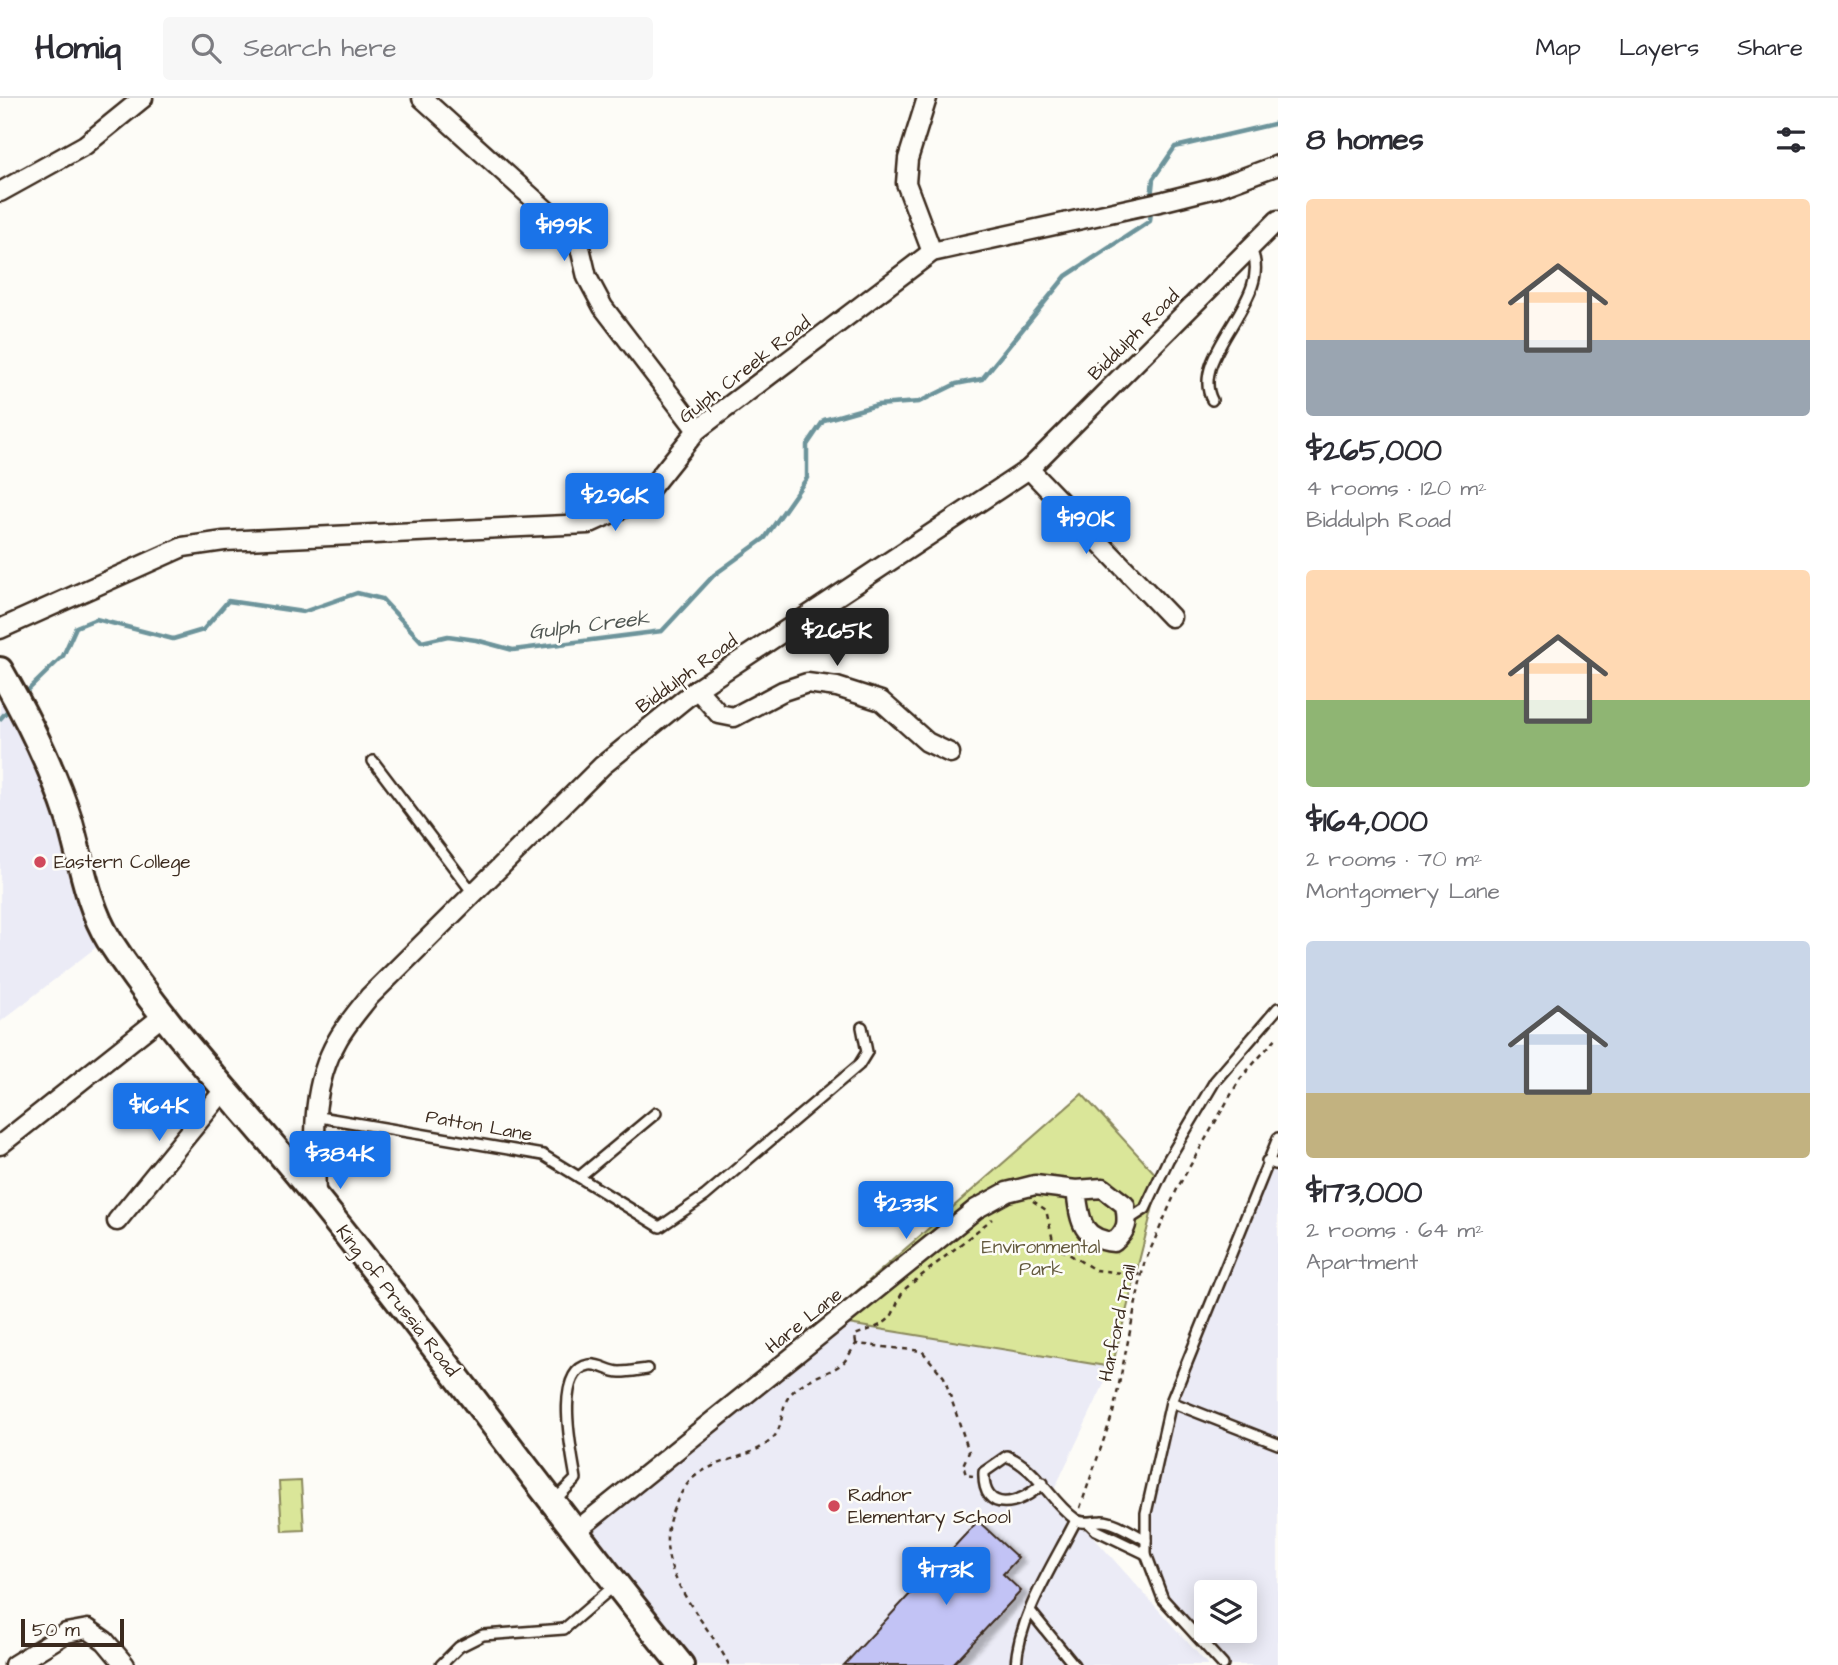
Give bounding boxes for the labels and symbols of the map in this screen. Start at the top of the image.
pin: $199K [515,204,613,263]
street label: Biddulph Road [1082,283,1186,387]
street label: Gulph Creek Road [673,310,817,430]
pin: $296K [566,474,664,533]
pin: $190K [1037,496,1135,556]
water label: Gulph Creek [527,603,652,647]
pin: $265K [788,608,886,668]
street label: Biddulph Road [631,628,744,720]
place label: Eastern College [54,849,190,877]
marker: Eastern College [32,854,48,870]
pin: $164K [110,1084,208,1143]
street label: Patton Lane [424,1103,534,1149]
pin: $384K [291,1132,389,1191]
pin: $233K [857,1182,955,1241]
street label: King of Prussia Road [328,1219,465,1383]
park label: Environmental Park [981,1234,1101,1283]
street label: Harford Trail [1092,1262,1144,1384]
street label: Hare Lane [760,1282,848,1360]
place label: Radnor Elementary School [848,1482,1011,1532]
marker: Radnor Elementary School [826,1498,842,1514]
pin: $173K [897,1548,995,1607]
scale bar [21,1616,124,1648]

